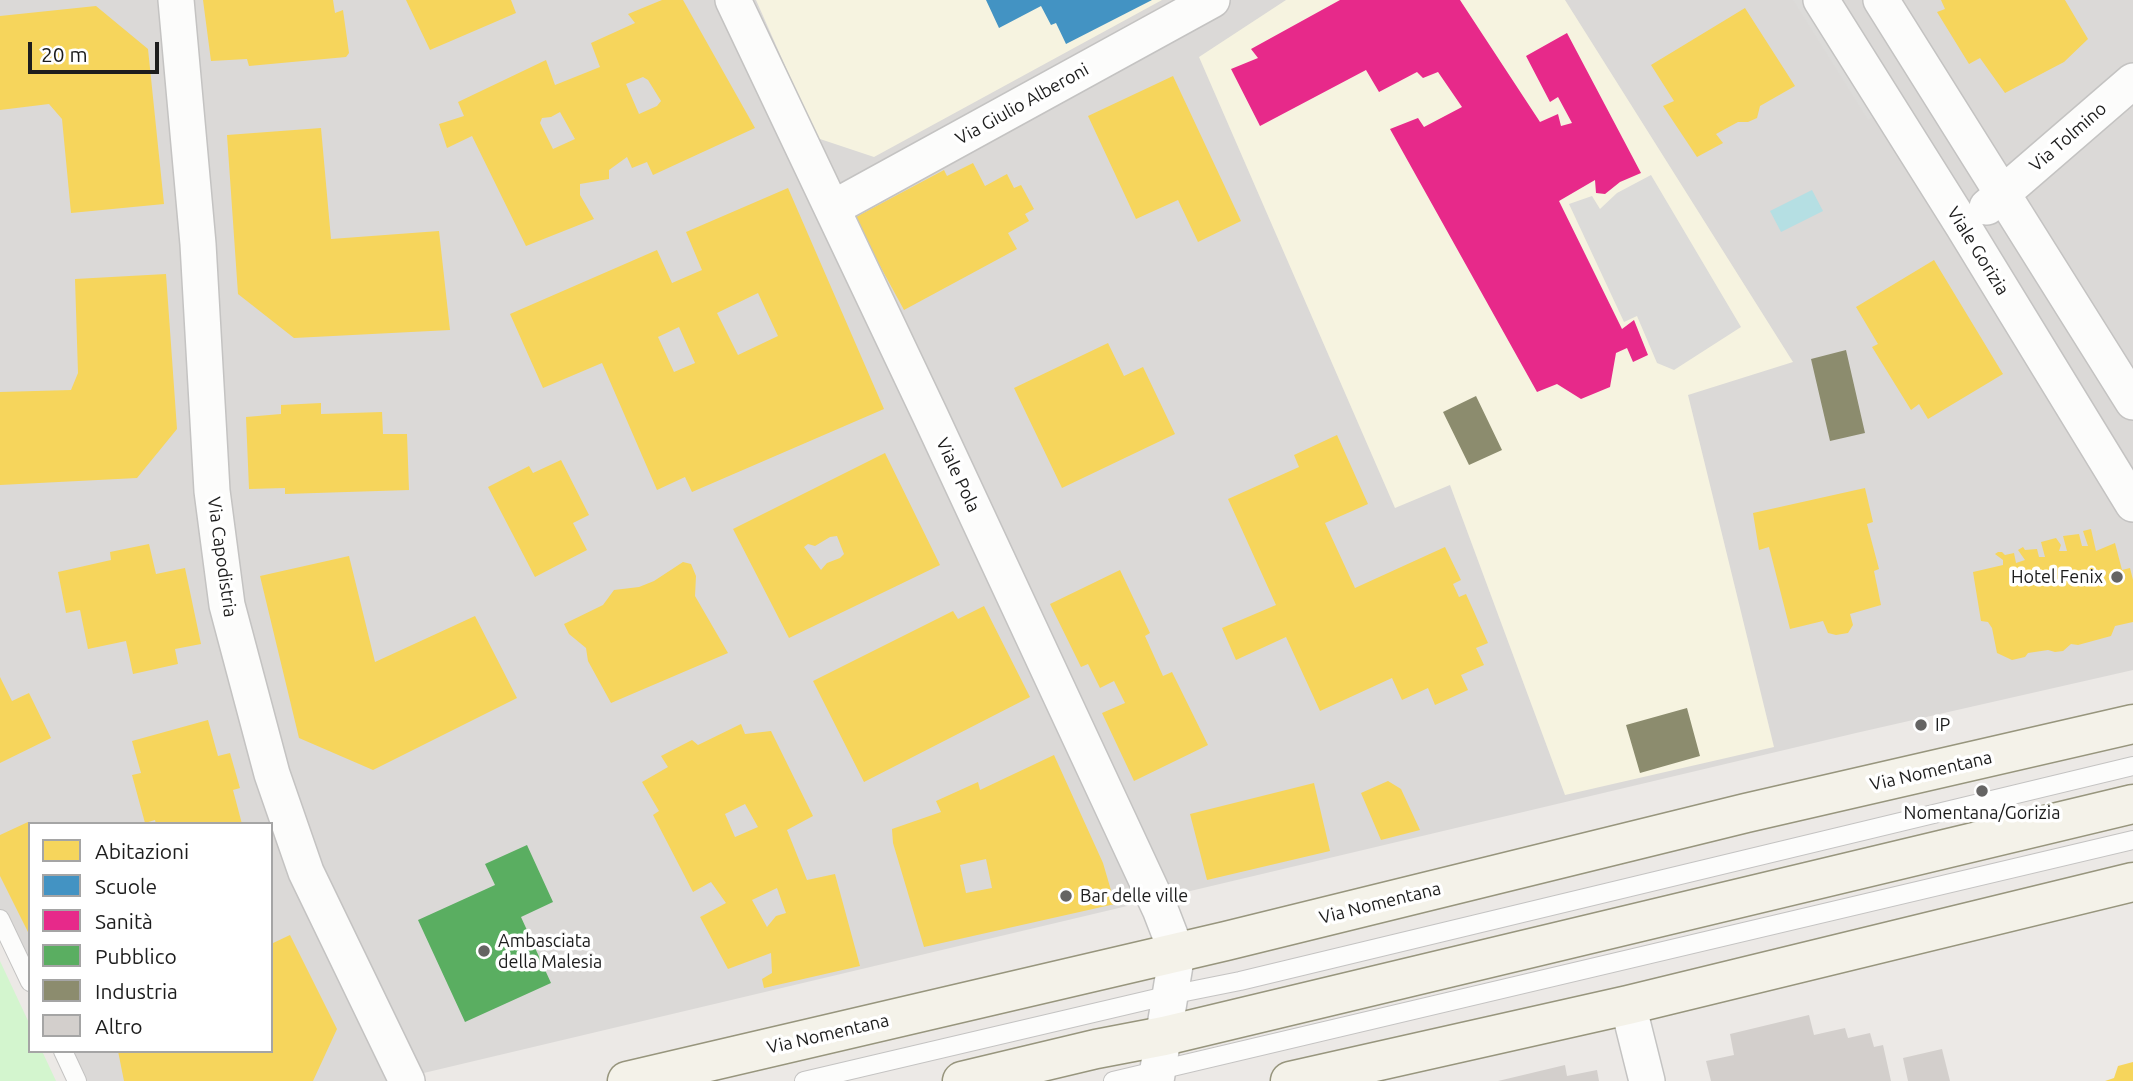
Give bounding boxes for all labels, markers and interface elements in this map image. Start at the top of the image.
scale bar [32,28,163,72]
text: 20 m [41,42,88,66]
street label: Via Giulio Alberoni [952,58,1092,150]
street label: Via Tolmino [2025,98,2111,176]
street label: Viale Gorizia [1942,203,2014,299]
street label: Viale Pola [931,434,985,516]
street label: Via Capodistria [203,495,241,619]
place label: Hotel Fenix [2011,566,2103,588]
marker: Hotel Fenix [2109,569,2125,585]
place label: IP [1935,714,1950,736]
marker: IP [1913,717,1929,733]
street label: Via Nomentana [1868,746,1994,796]
marker: Nomentana/Gorizia [1974,783,1990,799]
place label: Nomentana/Gorizia [1904,802,2060,824]
legend [28,822,273,1053]
text: Abitazioni [95,839,189,863]
text: Scuole [95,874,157,898]
street label: Via Nomentana [1317,877,1443,929]
place label: Bar delle ville [1080,885,1188,907]
marker: Bar delle ville [1058,888,1074,904]
text: Sanità [95,909,153,933]
place label: Ambasciata della Malesia [498,930,602,972]
marker: Ambasciata della Malesia [476,943,492,959]
text: Pubblico [95,944,177,968]
text: Industria [95,979,178,1003]
street label: Via Nomentana [765,1009,891,1059]
text: Altro [95,1014,143,1038]

